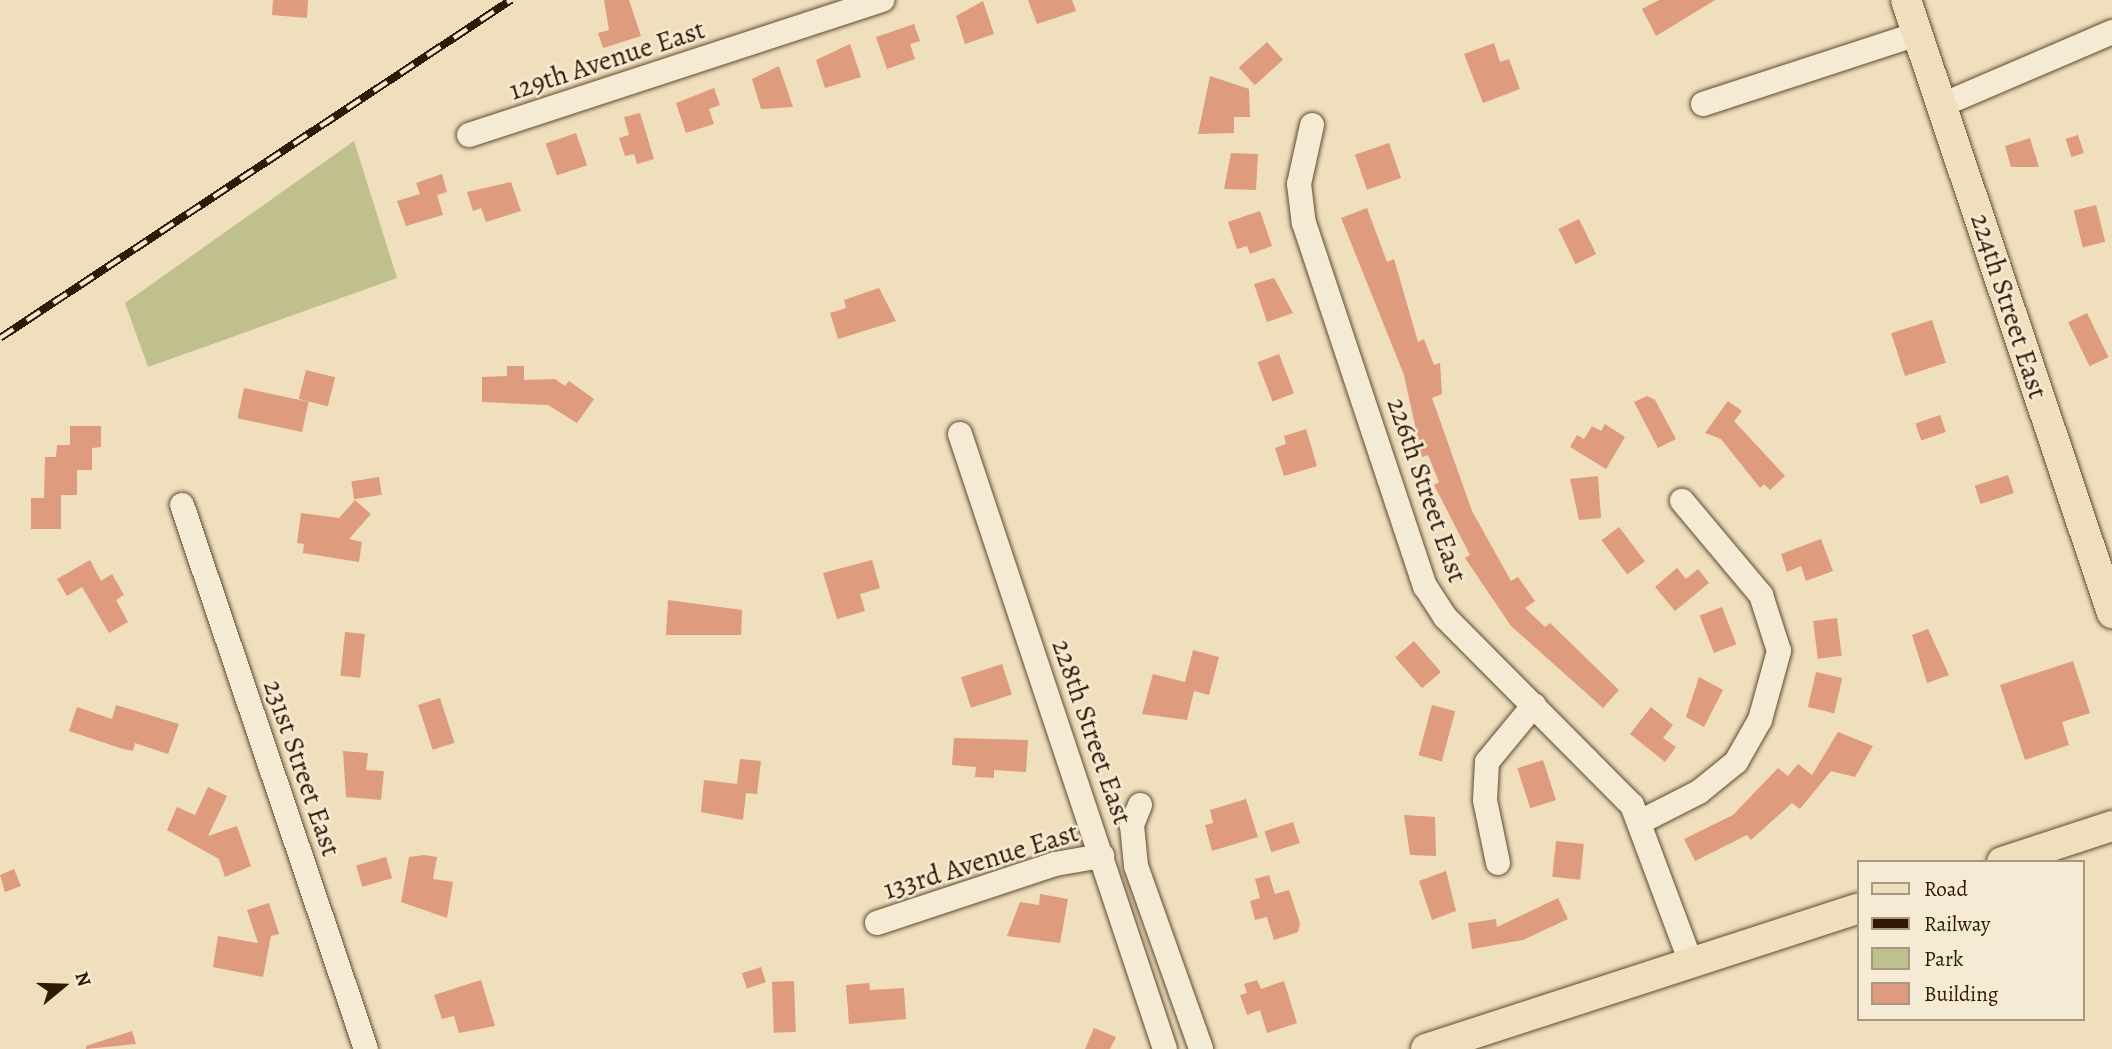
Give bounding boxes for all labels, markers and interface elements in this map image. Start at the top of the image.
street label: 129th Avenue East [505,13,709,107]
street label: 224th Street East [1963,209,2055,403]
street label: 226th Street East [1380,393,1474,587]
street label: 228th Street East [1045,635,1139,829]
street label: 231st Street East [256,675,348,861]
street label: 133rd Avenue East [879,815,1083,907]
legend [1856,860,2084,1021]
text: Road [1924,875,1968,903]
text: Railway [1924,910,1990,938]
text: Park [1924,945,1963,973]
north arrow [28,951,98,1021]
text: N [68,968,97,990]
text: Building [1924,980,1998,1008]

